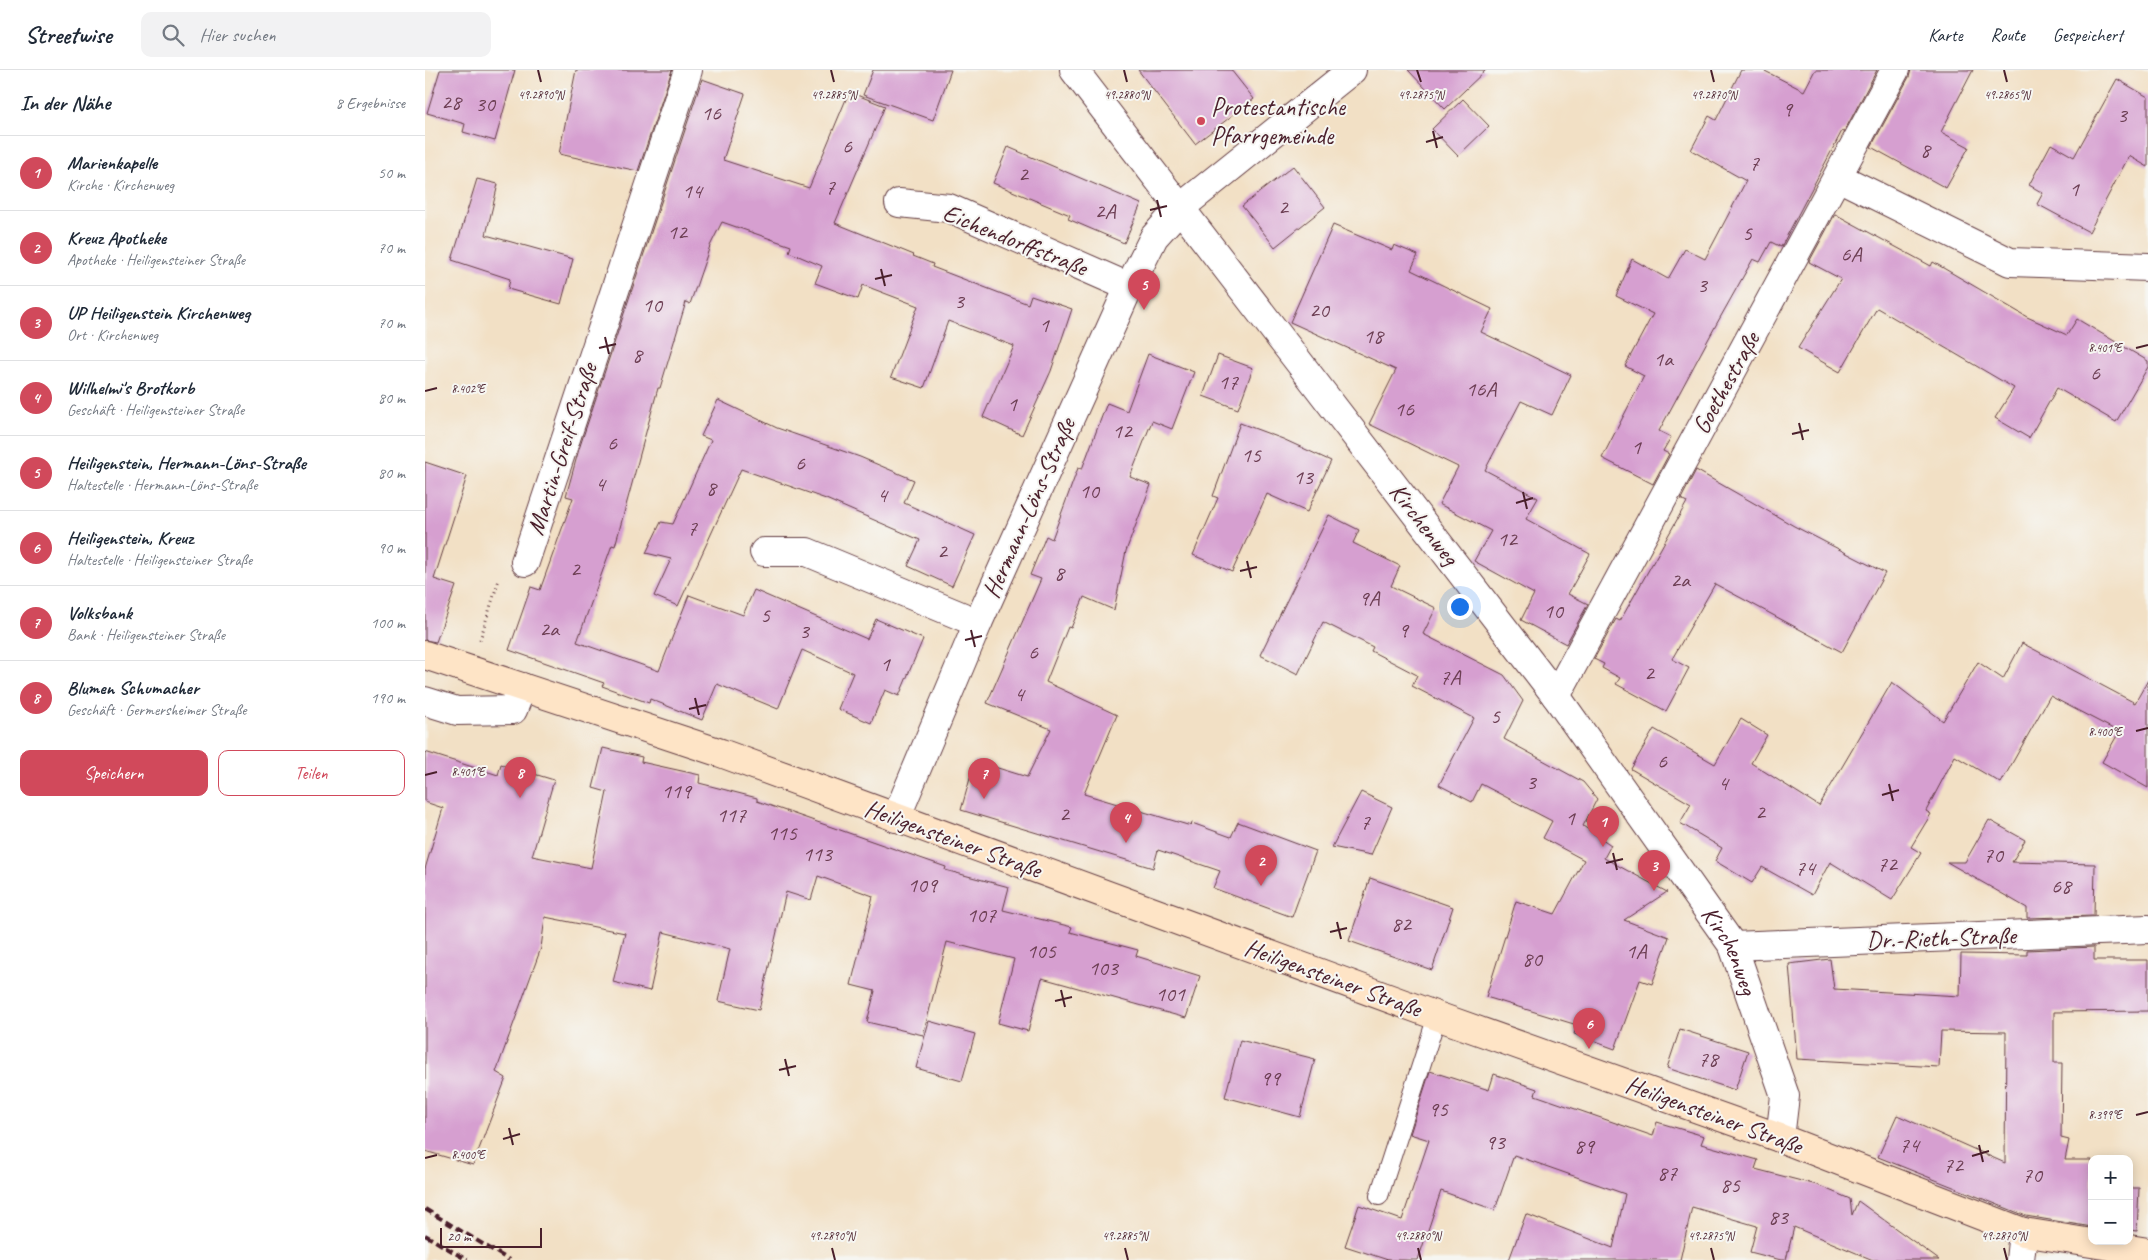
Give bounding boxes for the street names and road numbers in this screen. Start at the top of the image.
street label: Eichendorffstraße [938,197,1093,284]
street label: Goethestraße [1685,325,1768,440]
street label: Martin-Greif-Straße [519,357,605,539]
street label: Hermann-Löns-Straße [975,411,1084,603]
street label: Kirchenweg [1382,476,1467,573]
street label: Heiligensteiner Straße [860,792,1047,886]
street label: Kirchenweg [1694,900,1765,1001]
street label: Dr.-Rieth-Straße [1866,919,2018,957]
street label: Heiligensteiner Straße [1240,931,1427,1025]
street label: Heiligensteiner Straße [1621,1068,1808,1162]

